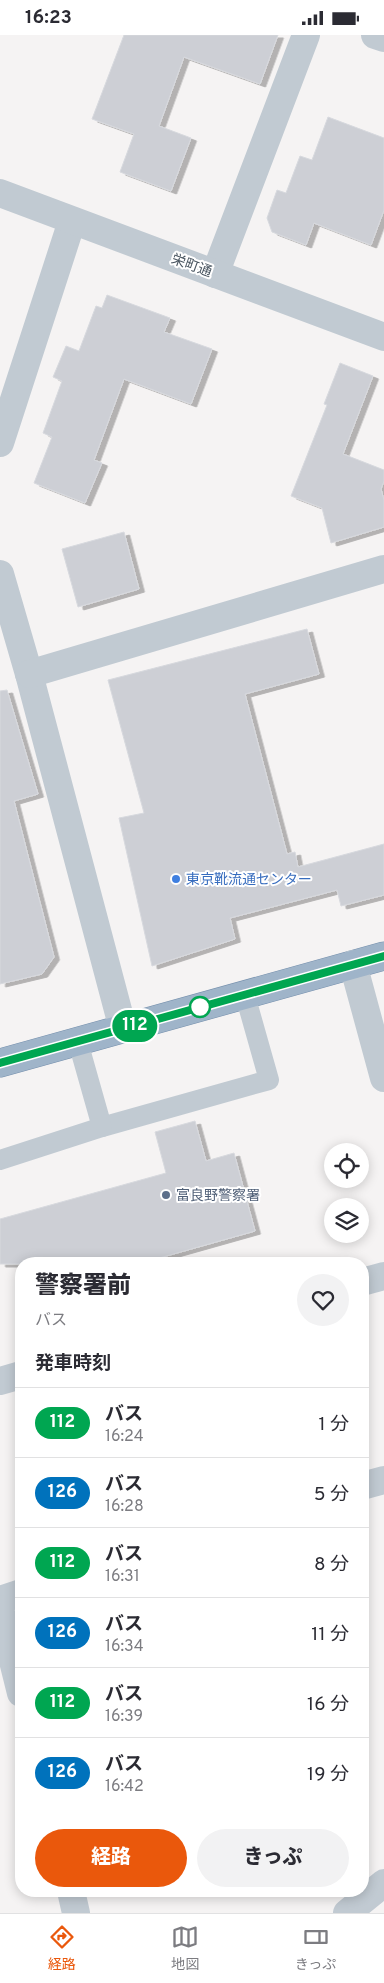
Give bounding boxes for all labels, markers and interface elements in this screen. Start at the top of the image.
text: 16:23 [25,6,72,30]
street label: 栄町通 [169,251,214,282]
place label: 東京靴流通センター [186,871,312,889]
marker: 東京靴流通センター [170,873,182,885]
unlabelled marker [189,996,211,1018]
line badge: 112 [106,1010,164,1042]
text: 112 [122,1014,148,1037]
map controls [324,1143,369,1243]
button: locate [324,1143,369,1188]
place label: 富良野警察署 [176,1188,260,1205]
marker: 富良野警察署 [160,1189,172,1201]
button: layers [324,1198,369,1243]
text: 警察署前 [35,1272,131,1302]
button: heart [297,1274,349,1326]
text: バス [35,1311,67,1331]
text: 発車時刻 [35,1352,111,1376]
text: バス [105,1403,143,1427]
text: 112 [50,1411,75,1434]
text: 1 分 [318,1413,349,1437]
text: 16:24 [105,1427,144,1447]
text: バス [105,1473,143,1497]
text: 126 [48,1481,77,1504]
text: 5 分 [314,1483,349,1507]
text: 16:28 [105,1497,144,1517]
text: バス [105,1543,143,1567]
text: 112 [50,1551,75,1574]
text: 8 分 [314,1553,349,1577]
text: 16:31 [105,1567,140,1587]
text: バス [105,1613,143,1637]
text: 126 [48,1621,77,1644]
text: 11 分 [311,1623,349,1647]
text: 16:34 [105,1637,144,1657]
text: バス [105,1683,143,1707]
text: 112 [50,1691,75,1714]
text: 16 分 [307,1693,349,1717]
text: 16:39 [105,1707,143,1727]
text: バス [105,1753,143,1777]
text: 126 [48,1761,77,1784]
text: 19 分 [307,1763,349,1787]
text: 16:42 [105,1777,144,1797]
button: 経路 [35,1829,187,1887]
button: きっぷ [197,1829,349,1887]
tab: 経路 [48,1923,76,1974]
tab: 地図 [171,1923,199,1974]
tab: きっぷ [295,1923,336,1974]

